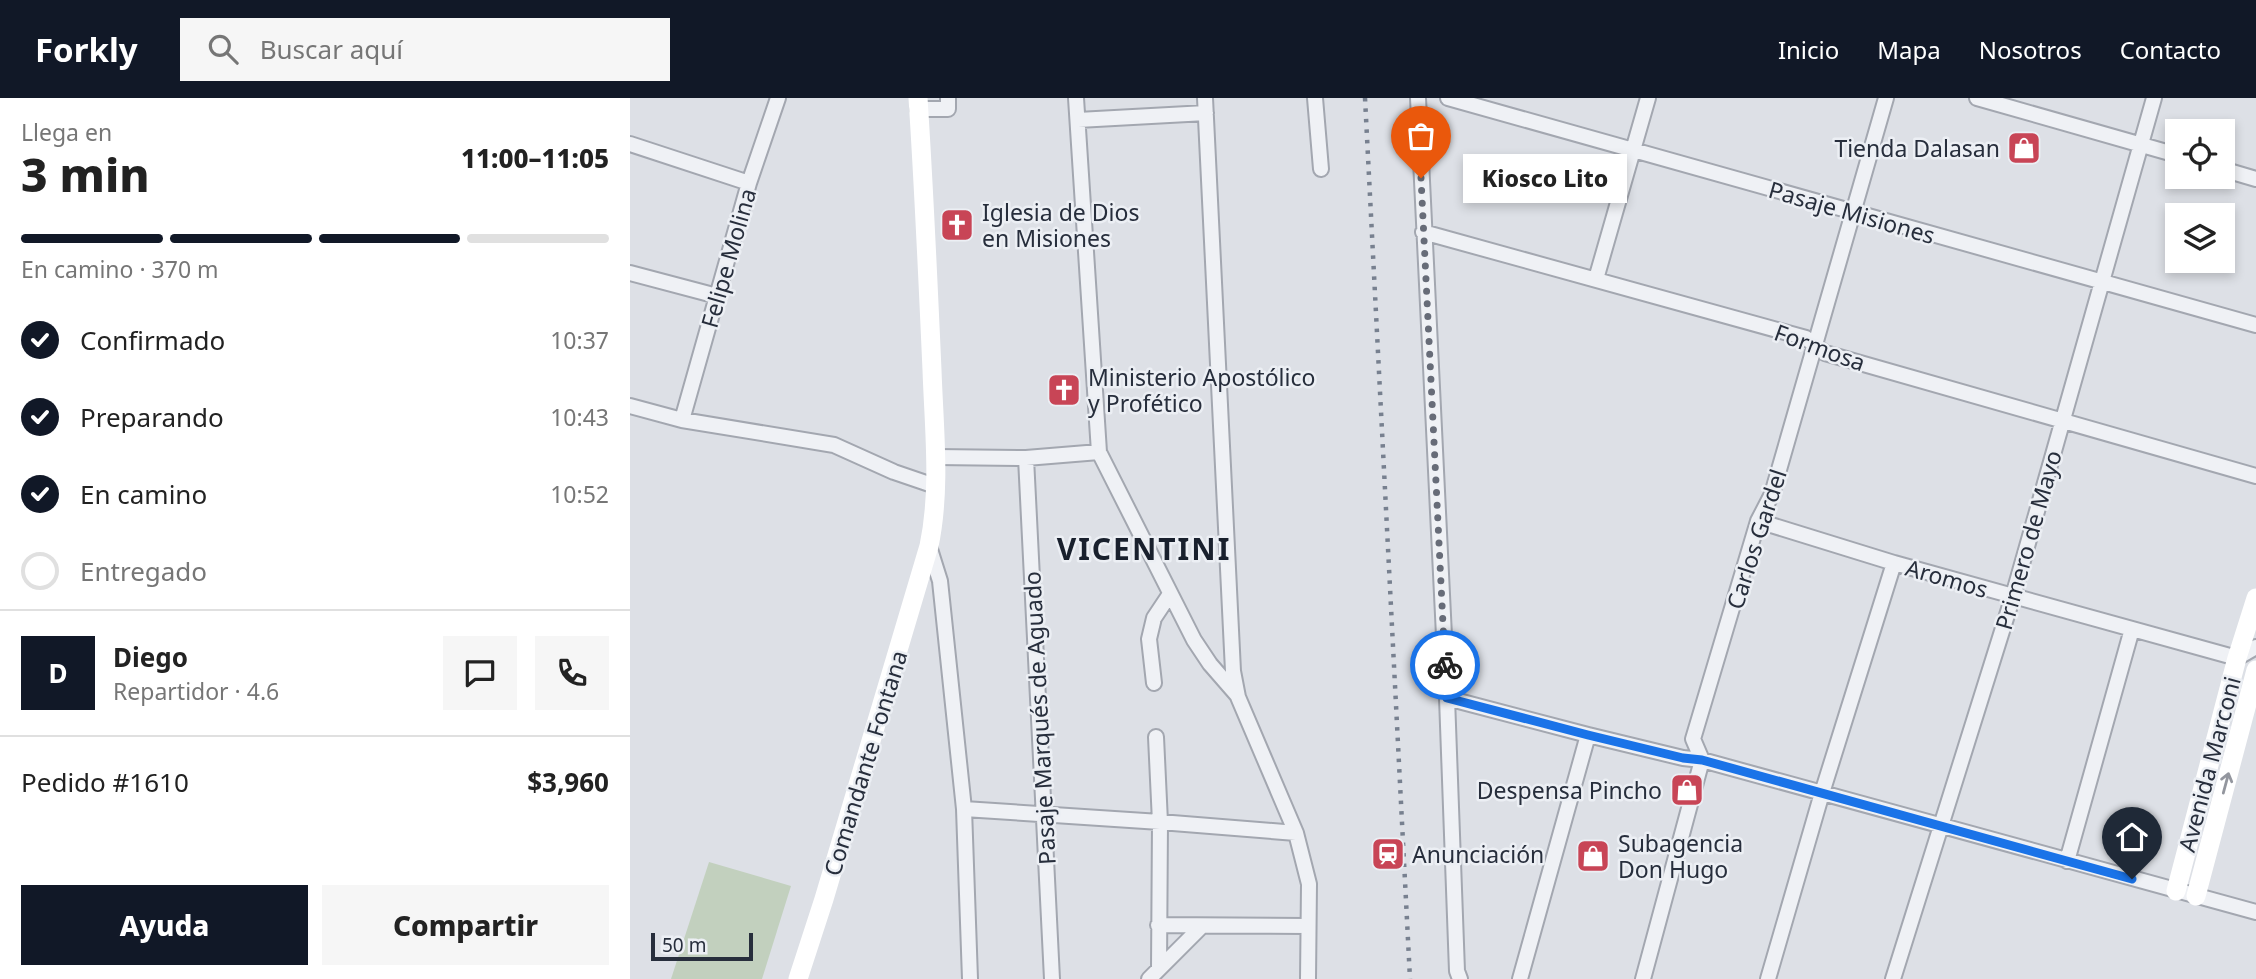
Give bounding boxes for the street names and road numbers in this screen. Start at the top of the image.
street label: Pasaje Misiones [1765,173,1939,251]
street label: Felipe Molina [693,185,763,331]
street label: Formosa [1770,316,1870,378]
street label: Primero de Mayo [1987,447,2069,633]
street label: Carlos Gardel [1718,465,1794,613]
street label: Aromos [1902,551,1992,605]
street label: Pasaje Marqués de Aguado [1015,570,1063,866]
street label: Comandante Fontana [815,646,915,880]
street label: Avenida Marconi [2170,673,2248,855]

